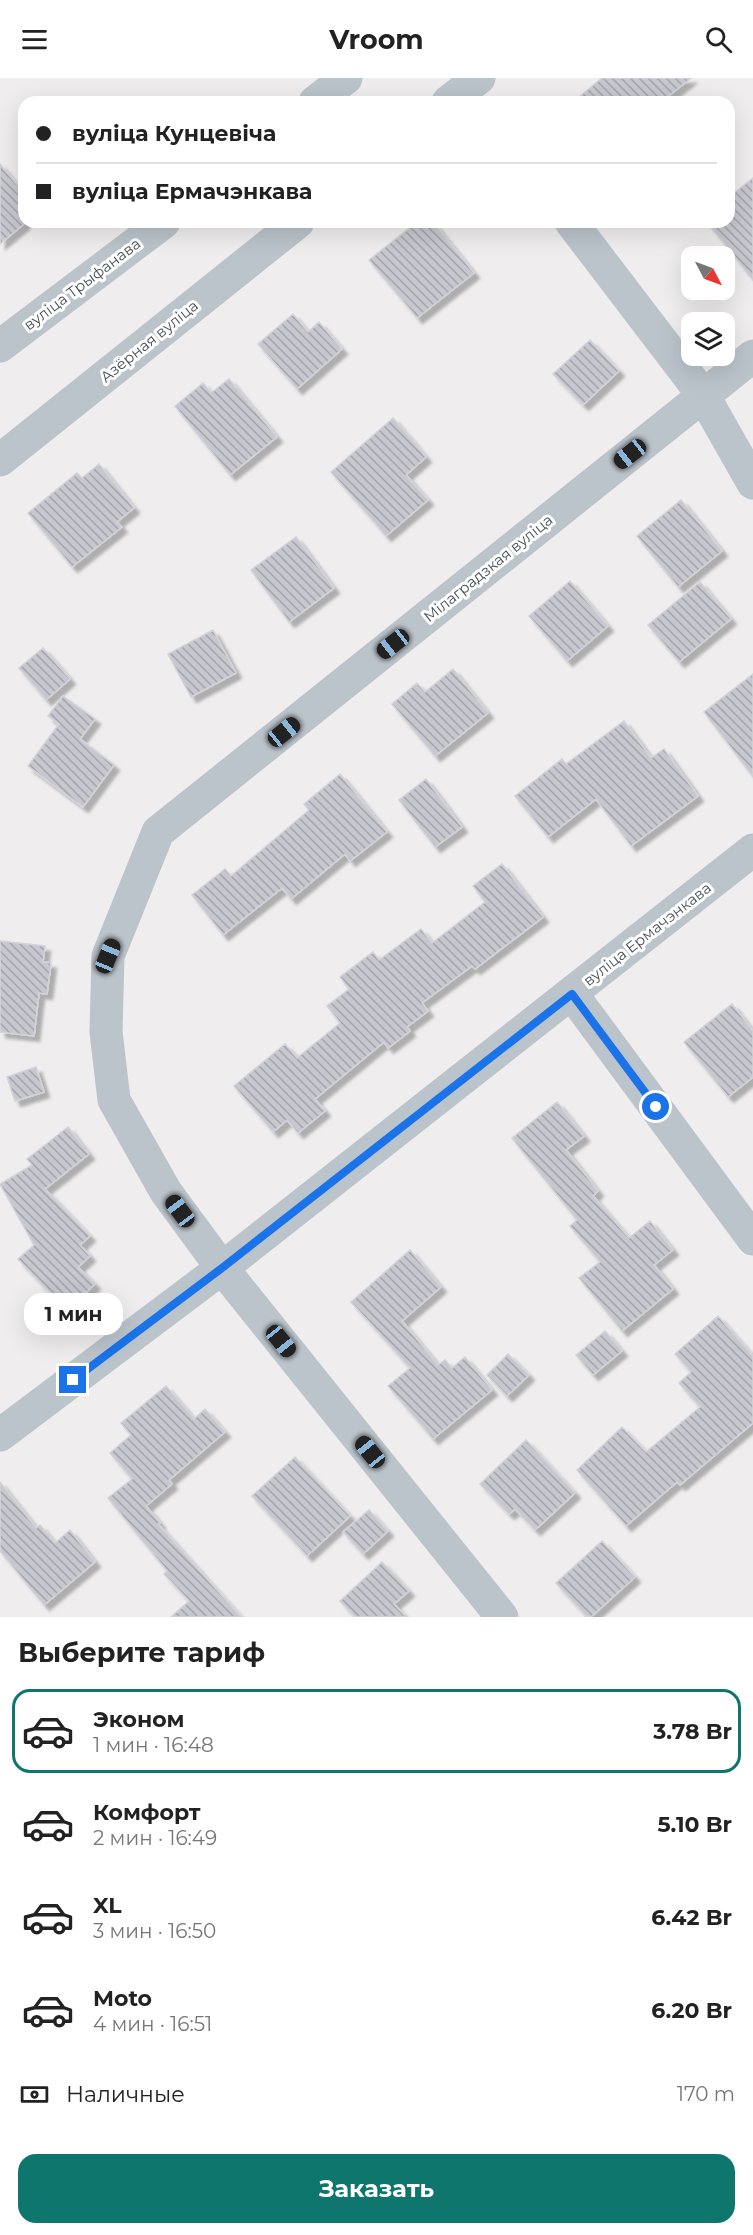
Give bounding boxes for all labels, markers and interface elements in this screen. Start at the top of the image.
icon: menu [18,23,51,56]
text: Vroom [329,23,424,56]
icon: search [702,23,735,56]
text: вуліца Кунцевіча [72,120,276,147]
text: вуліца Ермачэнкава [72,178,312,205]
street label: вуліца Трыфанава [20,234,144,334]
north arrow [681,246,735,300]
map controls [681,246,735,366]
street label: Азёрная вуліца [96,296,202,386]
button: layers [681,312,735,366]
car [610,436,650,472]
street label: Мілаградзкая вуліца [420,510,556,626]
car [373,626,413,662]
car [264,714,304,750]
street label: вуліца Ермачэнкава [579,878,715,990]
car [93,936,123,976]
route start [642,1093,669,1120]
car [162,1191,198,1231]
callout: 1 мин [23,1293,122,1335]
text: 1 мин [45,1302,102,1326]
car [263,1321,299,1361]
route end [59,1366,86,1393]
car [352,1432,388,1472]
text: Выберите тариф [18,1636,265,1669]
icon: car [21,1704,75,1758]
text: Эконом [93,1706,184,1733]
text: 3.78 Br [653,1718,732,1745]
text: 1 мин · 16:48 [93,1733,214,1757]
icon: car [21,1797,75,1851]
text: Комфорт [93,1799,201,1826]
text: 5.10 Br [657,1811,732,1838]
text: 2 мин · 16:49 [93,1826,217,1850]
icon: car [21,1890,75,1944]
text: XL [93,1892,122,1919]
text: 6.42 Br [651,1904,732,1931]
text: 3 мин · 16:50 [93,1919,216,1943]
icon: car [21,1983,75,2037]
text: Moto [93,1985,152,2012]
text: 6.20 Br [651,1997,732,2024]
text: 4 мин · 16:51 [93,2012,212,2036]
icon: cash [18,2078,51,2111]
text: Наличные [66,2081,185,2108]
text: 170 m [677,2082,735,2106]
button: Заказать [18,2154,735,2223]

